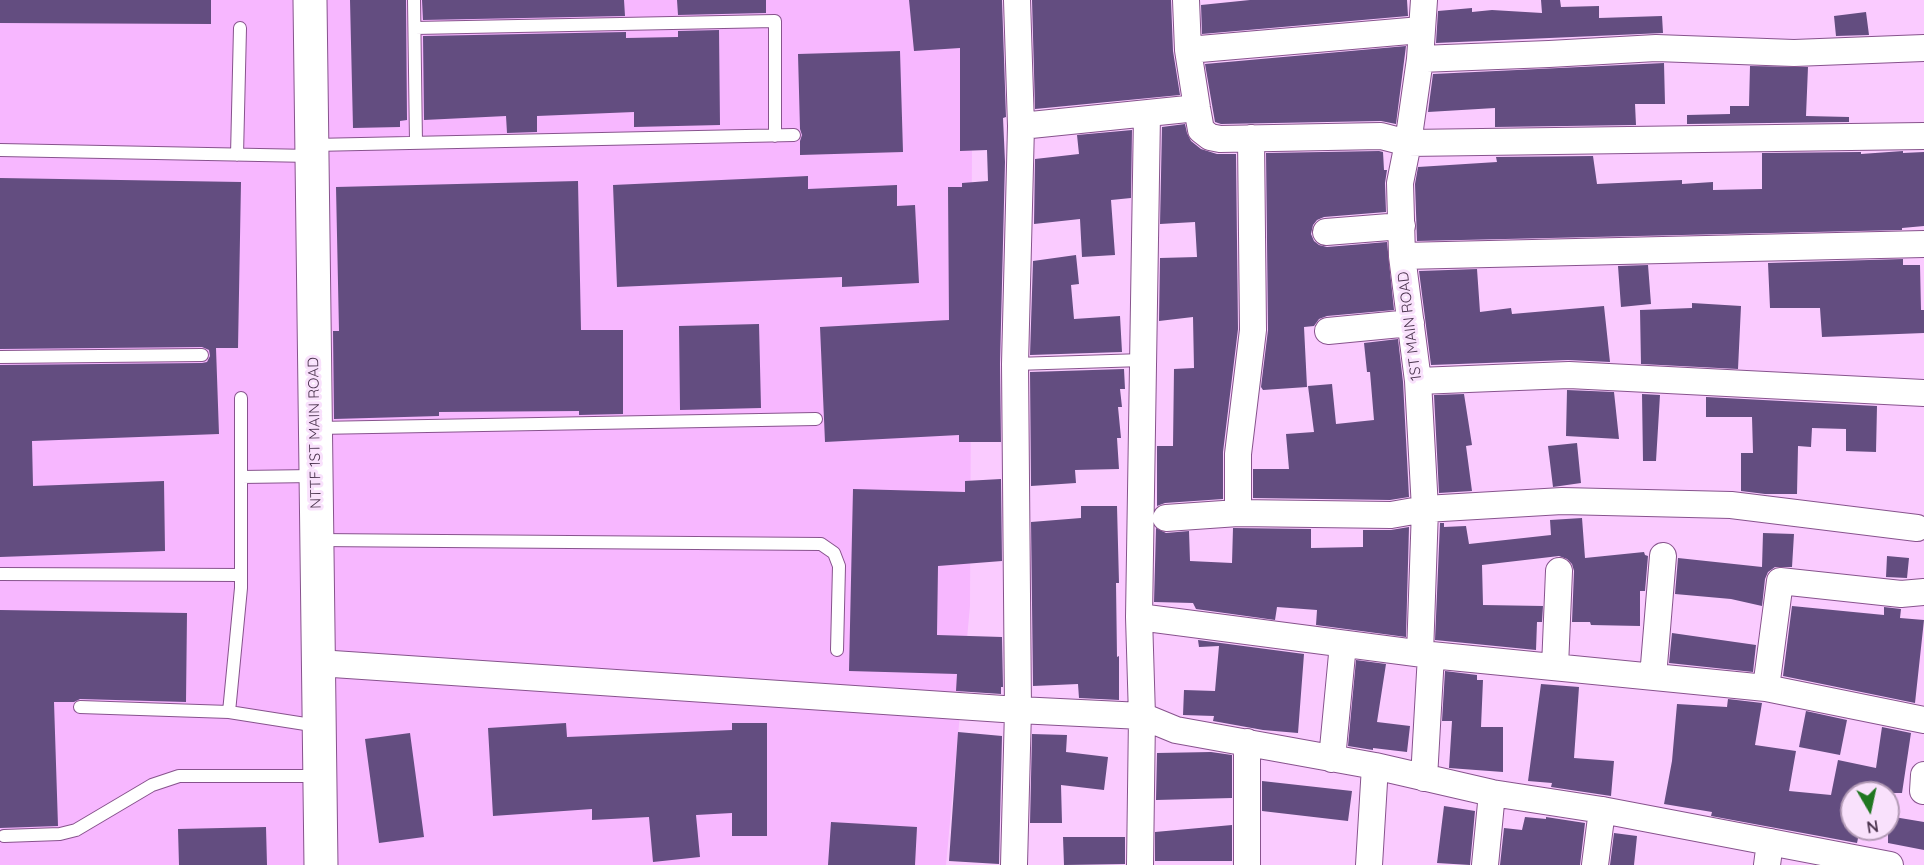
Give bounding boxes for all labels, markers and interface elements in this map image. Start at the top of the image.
street label: 1ST MAIN ROAD [1394,270,1426,382]
street label: NTTF 1ST MAIN ROAD [305,357,325,509]
north arrow [1840,781,1900,841]
text: N [1865,816,1880,838]

